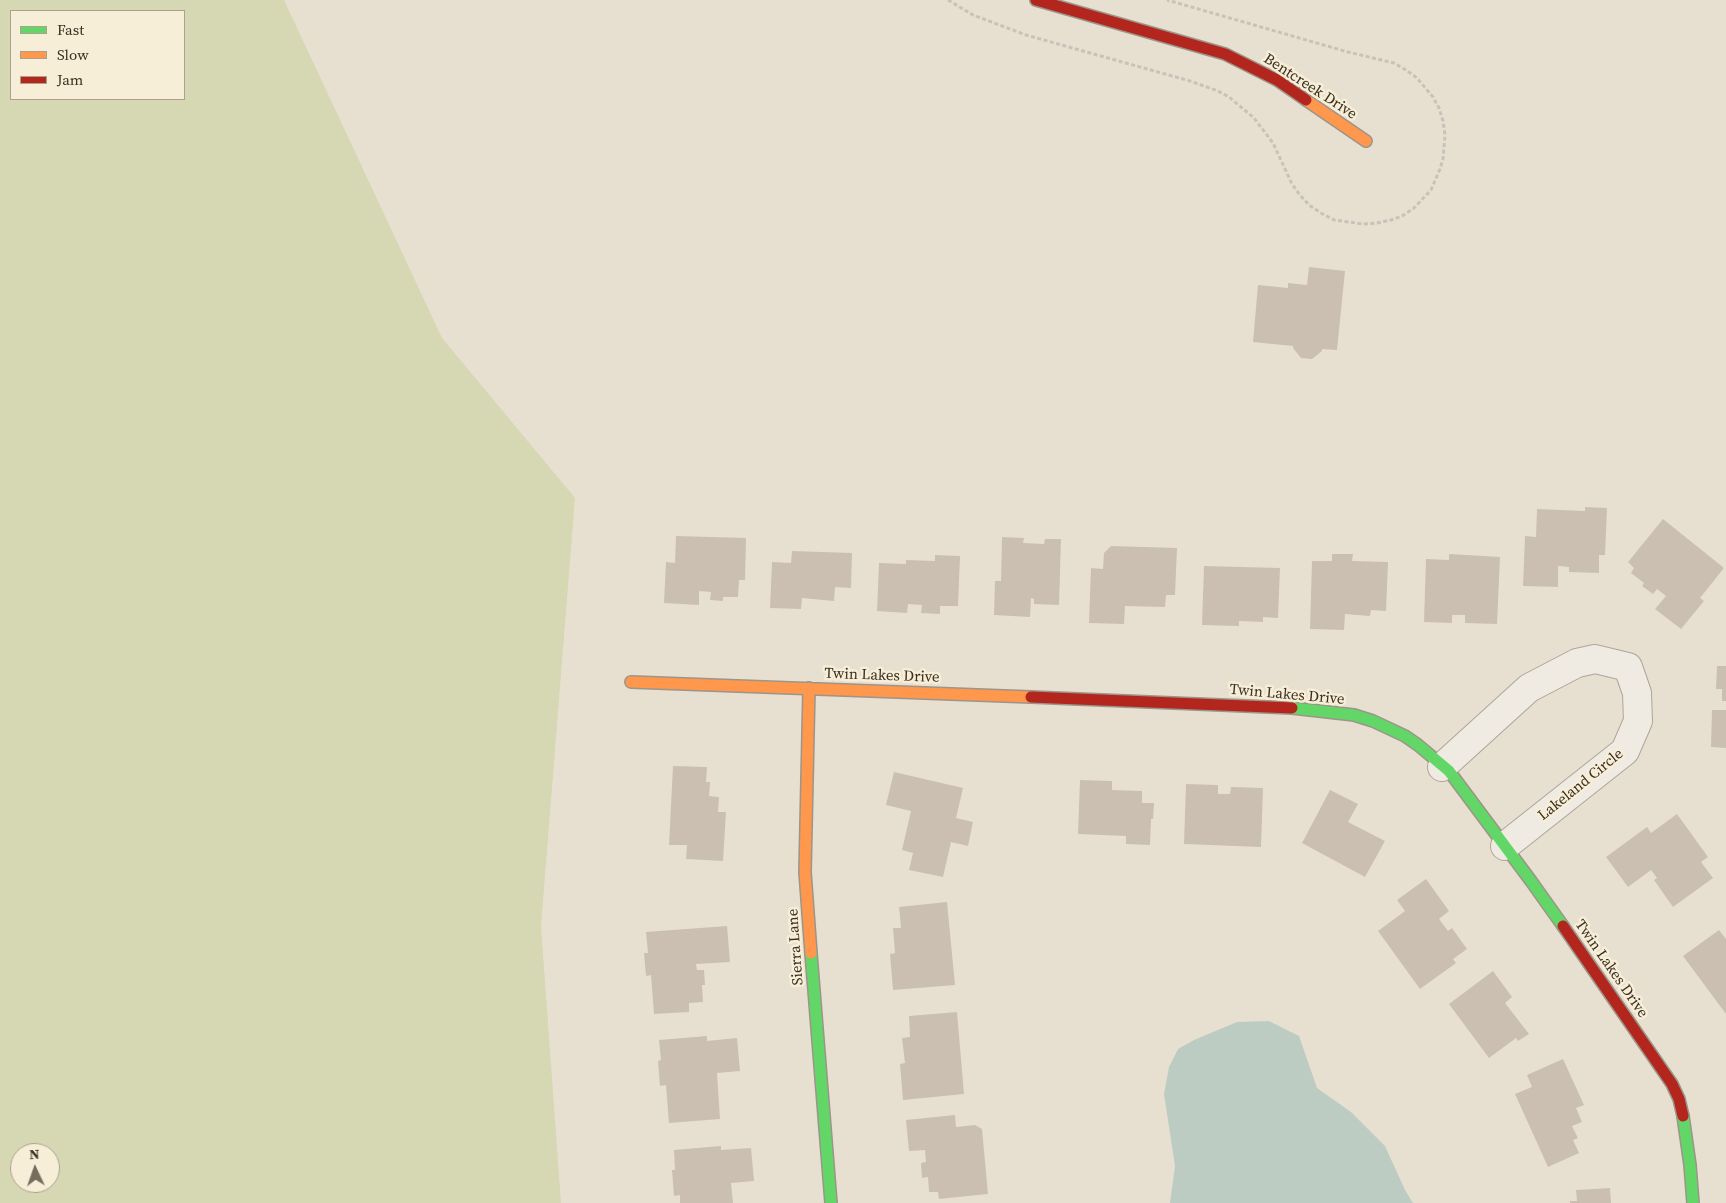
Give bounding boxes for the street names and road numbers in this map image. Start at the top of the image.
street label: Bentcreek Drive [1260,50,1360,124]
street label: Twin Lakes Drive [824,665,940,687]
street label: Twin Lakes Drive [1229,681,1345,709]
street label: Lakeland Circle [1535,745,1627,825]
street label: Sierra Lane [784,908,808,986]
street label: Twin Lakes Drive [1571,917,1651,1021]

